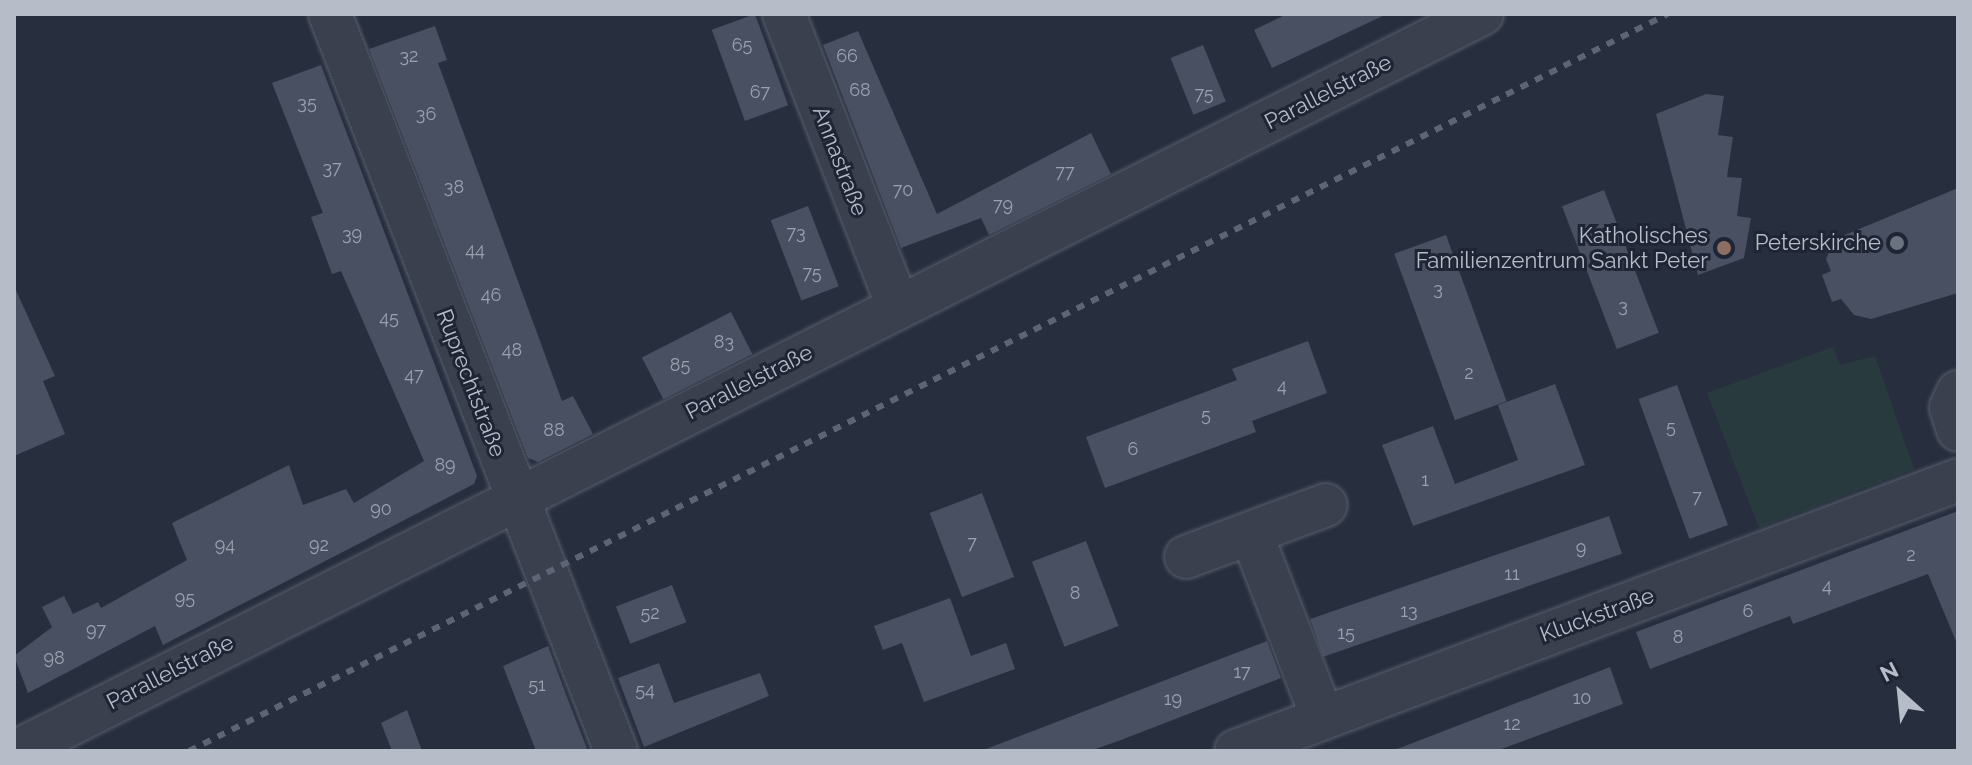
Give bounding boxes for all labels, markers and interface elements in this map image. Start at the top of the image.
house number: 65 [732,34,752,56]
house number: 32 [400,45,418,67]
house number: 66 [836,45,858,67]
street label: Parallelstraße [1260,49,1396,135]
house number: 68 [849,79,871,101]
house number: 67 [750,81,770,103]
house number: 75 [1194,83,1214,105]
house number: 35 [297,92,317,114]
street label: Annastraße [807,102,873,220]
house number: 36 [416,103,436,125]
house number: 37 [322,157,342,179]
house number: 77 [1055,161,1075,183]
house number: 38 [444,176,464,198]
house number: 70 [893,179,913,201]
house number: 79 [993,194,1013,216]
house number: 73 [786,222,806,244]
place label: Katholisches Familienzentrum Sankt Peter [1416,222,1708,274]
house number: 39 [342,223,362,245]
place label: Peterskirche [1755,230,1881,256]
marker: Peterskirche [1888,234,1906,252]
house number: 44 [465,239,485,261]
marker: Katholisches Familienzentrum Sankt Peter [1715,239,1733,257]
house number: 75 [802,262,822,284]
house number: 3 [1433,278,1443,300]
house number: 46 [481,284,501,306]
house number: 3 [1618,295,1628,317]
street label: Ruprechtstraße [431,305,511,461]
house number: 45 [379,307,399,329]
house number: 83 [714,331,734,353]
house number: 48 [502,339,522,361]
street label: Parallelstraße [681,339,817,425]
house number: 85 [670,354,690,376]
house number: 2 [1464,362,1474,384]
house number: 47 [404,364,424,386]
house number: 4 [1277,375,1287,397]
house number: 5 [1201,404,1211,426]
house number: 5 [1666,416,1676,438]
house number: 88 [543,419,565,441]
house number: 6 [1128,438,1138,460]
house number: 89 [434,454,456,476]
house number: 1 [1421,469,1429,491]
house number: 7 [1692,486,1702,508]
house number: 90 [370,498,392,520]
house number: 7 [967,532,977,554]
house number: 94 [215,534,235,556]
house number: 92 [309,534,329,556]
house number: 9 [1576,537,1586,559]
house number: 2 [1906,544,1916,566]
house number: 11 [1504,563,1520,585]
house number: 4 [1822,575,1832,597]
house number: 8 [1070,582,1080,604]
street label: Kluckstraße [1536,582,1658,648]
house number: 95 [175,587,195,609]
house number: 13 [1400,600,1418,622]
house number: 6 [1743,600,1753,622]
house number: 52 [640,602,660,624]
house number: 97 [86,619,106,641]
house number: 15 [1337,622,1355,644]
house number: 8 [1673,626,1683,648]
street label: Parallelstraße [102,629,238,715]
house number: 98 [43,647,65,669]
north arrow [1860,653,1940,733]
text: N [1876,656,1902,687]
house number: 17 [1233,661,1251,683]
house number: 51 [528,674,546,696]
house number: 54 [635,679,655,701]
house number: 10 [1573,687,1591,709]
house number: 19 [1164,688,1182,710]
house number: 12 [1503,713,1521,735]

